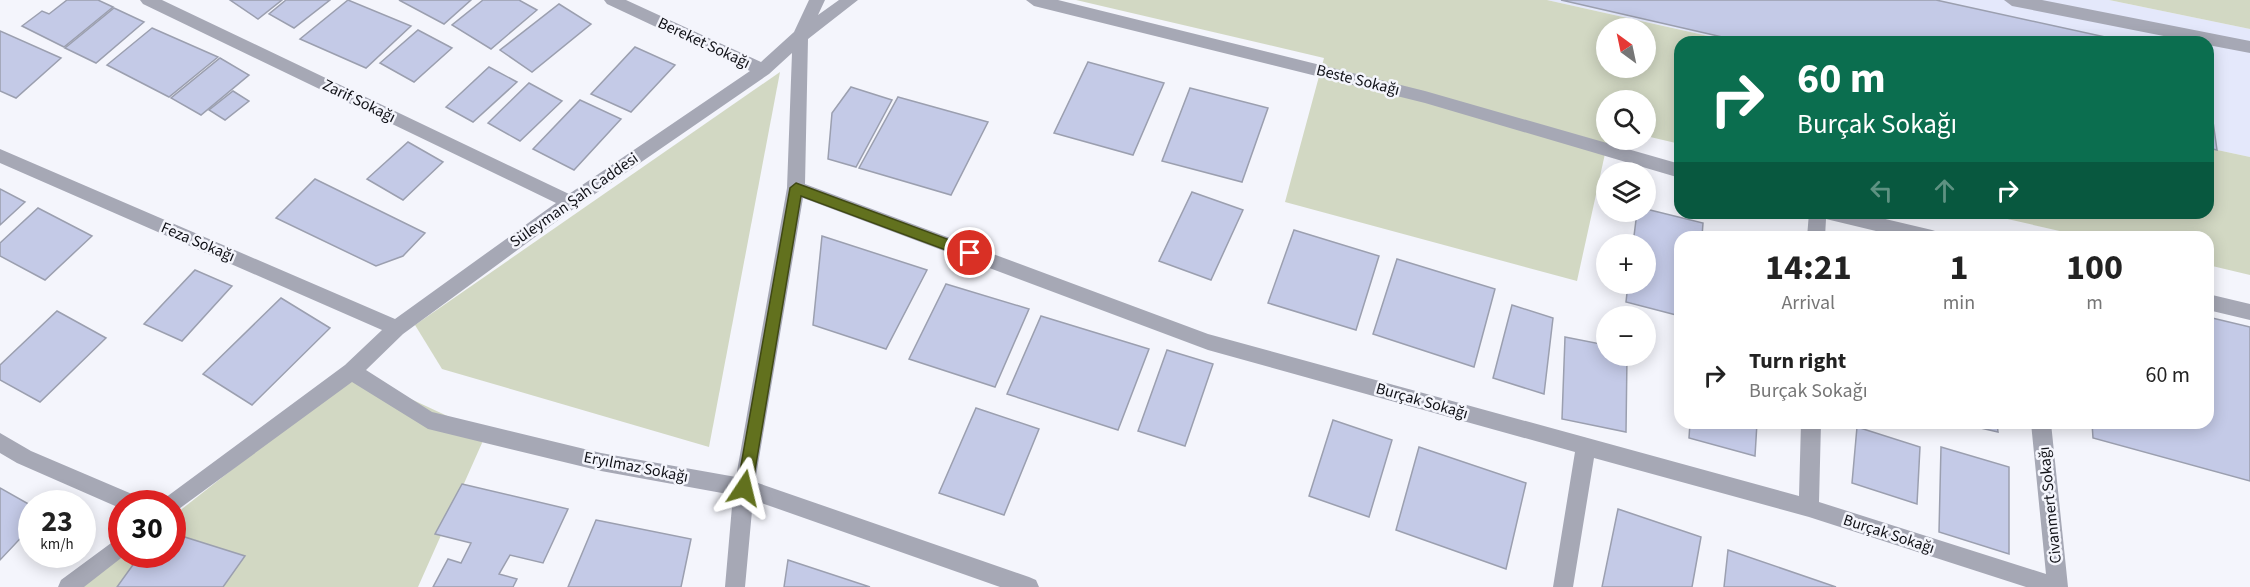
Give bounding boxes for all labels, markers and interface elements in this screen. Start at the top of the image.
street label: Bereket Sokağı [654,12,754,74]
north arrow [1596,18,1656,78]
map controls [1596,18,1656,366]
text: 60 m [1797,49,1886,109]
street label: Beste Sokağı [1314,59,1402,101]
icon: right [1698,60,1776,138]
street label: Zarif Sokağı [319,74,399,128]
button: search [1596,90,1656,150]
text: Burçak Sokağı [1797,105,1957,144]
street label: Süleyman Şah Caddesi [505,147,643,253]
button: layers [1596,162,1656,222]
icon: left [1865,174,1898,207]
icon: ahead [1928,174,1961,207]
icon: right [1991,174,2024,207]
street label: Feza Sokağı [158,217,238,267]
pin [944,227,995,278]
button: + [1596,234,1656,294]
icon: arrive [953,236,986,269]
text: 14:21 [1765,242,1852,293]
text: 1 [1949,242,1968,293]
text: 100 [2066,242,2123,293]
text: Arrival [1781,289,1835,317]
text: min [1943,289,1975,317]
text: m [2086,289,2103,317]
button: − [1596,306,1656,366]
text: Turn right [1749,345,1846,377]
icon: right [1698,359,1731,392]
text: 60 m [2145,359,2190,391]
street label: Burçak Sokağı [1373,377,1471,425]
text: Burçak Sokağı [1749,377,1868,405]
street label: Civanmert Sokağı [2033,445,2067,565]
street label: Eryılmaz Sokağı [582,446,690,488]
position arrow [712,456,776,520]
speed limit sign: 30 [108,490,186,568]
text: 23 [41,500,73,543]
street label: Burçak Sokağı [1840,509,1938,559]
text: km/h [40,534,74,555]

